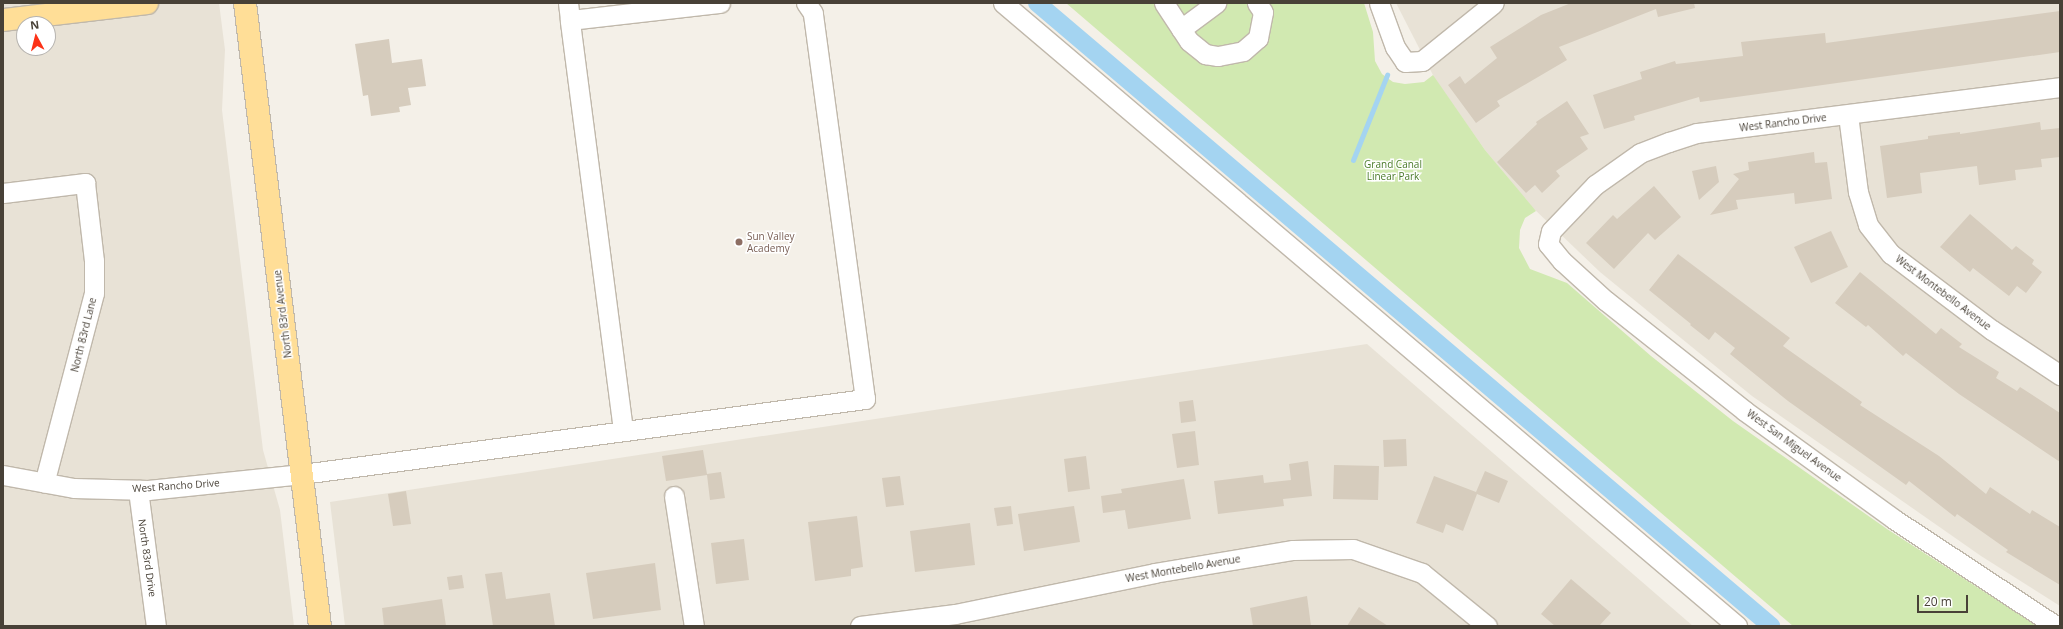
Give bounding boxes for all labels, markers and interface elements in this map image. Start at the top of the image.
north arrow [16,16,56,56]
text: N [29,17,40,33]
street label: West Rancho Drive [1739,112,1827,134]
park label: Grand Canal Linear Park [1364,158,1422,182]
place label: Sun Valley Academy [747,230,795,254]
marker: Sun Valley Academy [734,237,744,247]
street label: West Montebello Avenue [1893,253,1993,333]
street label: North 83rd Avenue [272,269,294,359]
street label: North 83rd Lane [69,296,99,374]
street label: West San Miguel Avenue [1744,408,1844,484]
street label: West Rancho Drive [132,477,220,495]
street label: North 83rd Drive [136,518,158,598]
street label: West Montebello Avenue [1125,553,1241,585]
scale bar [1919,587,1970,613]
text: 20 m [1924,593,1952,610]

